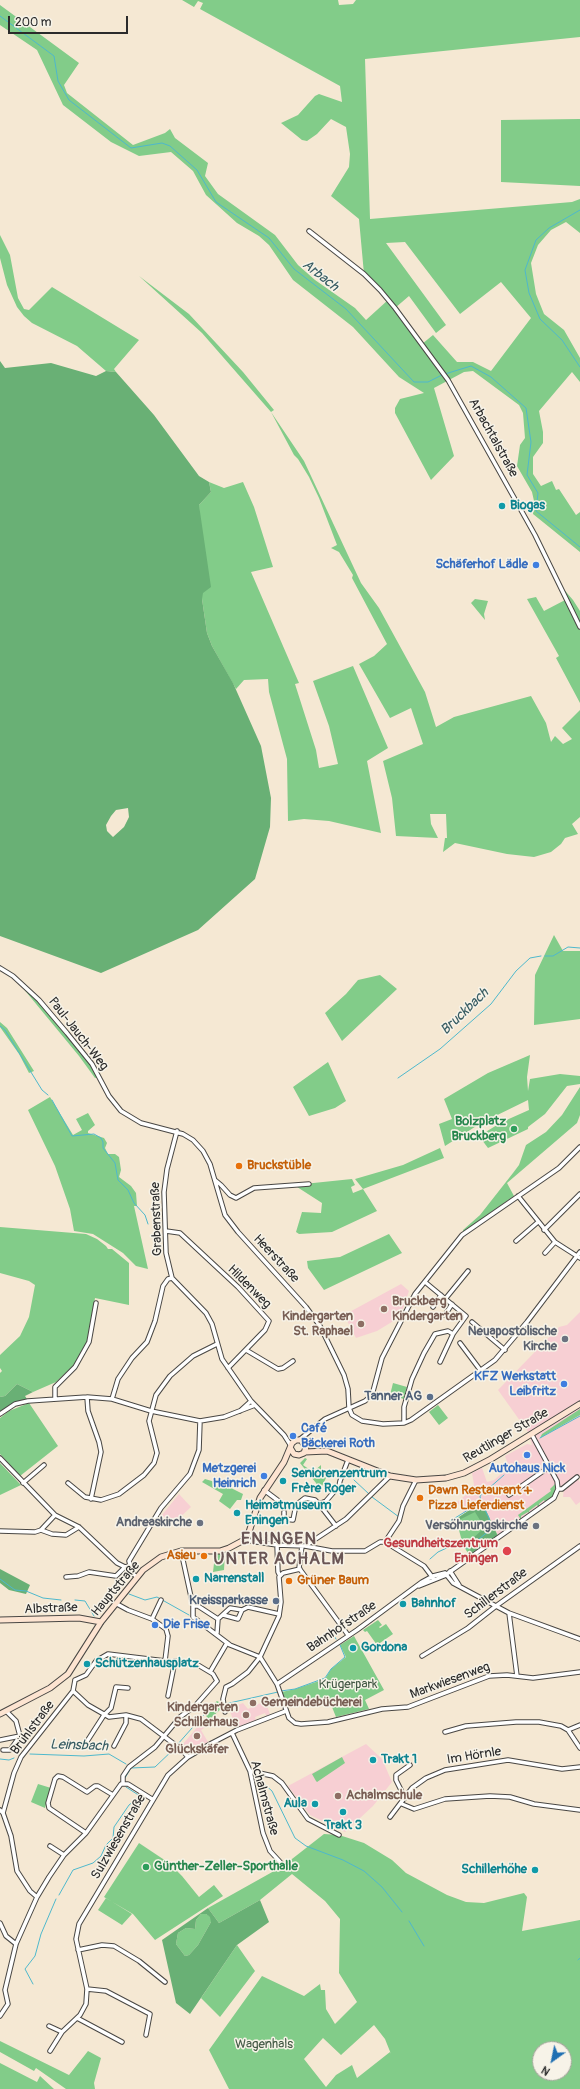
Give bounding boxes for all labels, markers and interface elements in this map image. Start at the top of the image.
scale bar [10,8,130,34]
text: 200 m [15,15,51,30]
water label: Arbach [299,257,341,295]
street label: Arbachtalstraße [465,396,521,480]
place label: Biogas [510,498,545,514]
marker: Biogas [497,501,507,511]
place label: Schäferhof Lädle [435,557,528,573]
marker: Schäferhof Lädle [531,560,541,570]
water label: Bruckbach [438,985,492,1039]
street label: Paul-Jauch-Weg [45,994,111,1074]
place label: Bolzplatz Bruckberg [451,1114,506,1145]
marker: Bolzplatz Bruckberg [509,1124,519,1134]
place label: Bruckstüble [247,1158,311,1174]
marker: Bruckstüble [234,1161,244,1171]
street label: Grabenstraße [148,1182,166,1256]
street label: Heerstraße [250,1232,302,1286]
street label: Hildenweg [224,1262,274,1312]
place label: Bruckberg Kindergarten [392,1294,463,1325]
marker: Bruckberg Kindergarten [379,1304,389,1314]
place label: Kindergarten St. Raphael [282,1309,353,1340]
marker: Kindergarten St. Raphael [356,1319,366,1329]
place label: Neuapostolische Kirche [468,1324,557,1355]
marker: Neuapostolische Kirche [560,1334,570,1344]
place label: KFZ Werkstatt Leibfritz [474,1369,556,1400]
marker: KFZ Werkstatt Leibfritz [559,1379,569,1389]
place label: Tanner AG [364,1389,422,1405]
marker: Tanner AG [425,1392,435,1402]
street label: Reutlinger Straße [461,1405,551,1467]
place label: Café Bäckerei Roth [301,1421,375,1452]
marker: Café Bäckerei Roth [288,1431,298,1441]
marker: Autohaus Nick [522,1450,532,1460]
place label: Metzgerei Heinrich [202,1461,256,1492]
place label: Autohaus Nick [489,1461,565,1477]
place label: Seniorenzentrum Frère Roger [291,1466,387,1497]
marker: Metzgerei Heinrich [259,1471,269,1481]
marker: Seniorenzentrum Frère Roger [278,1476,288,1486]
place label: Dawn Restaurant + Pizza Lieferdienst [428,1483,531,1514]
marker: Dawn Restaurant + Pizza Lieferdienst [415,1493,425,1503]
place label: Heimatmuseum Eningen [245,1498,332,1529]
marker: Heimatmuseum Eningen [232,1508,242,1518]
place label: Andreaskirche [116,1515,192,1531]
marker: Andreaskirche [195,1518,205,1528]
place label: Versöhnungskirche [425,1518,528,1534]
marker: Versöhnungskirche [531,1521,541,1531]
district label: ENINGEN UNTER ACHALM [213,1530,345,1570]
place label: Gesundheitszentrum Eningen [384,1536,498,1567]
marker: Gesundheitszentrum Eningen [501,1545,513,1557]
place label: Asieu [166,1548,196,1564]
marker: Asieu [199,1551,209,1561]
street label: Hauptstraße [88,1558,144,1620]
street label: Schillerstraße [461,1565,531,1623]
place label: Narrenstall [204,1571,264,1587]
place label: Grüner Baum [297,1573,369,1589]
marker: Narrenstall [191,1574,201,1584]
marker: Grüner Baum [284,1576,294,1586]
place label: Kreissparkasse [189,1593,268,1609]
marker: Kreissparkasse [271,1596,281,1606]
place label: Bahnhof [411,1596,456,1612]
street label: Bahnhofstraße [304,1598,380,1656]
marker: Bahnhof [398,1599,408,1609]
street label: Albstraße [24,1600,78,1618]
place label: Die Frise [163,1617,210,1633]
marker: Die Frise [150,1620,160,1630]
place label: Gordona [361,1640,407,1656]
marker: Gordona [348,1643,358,1653]
place label: Schützenhausplatz [95,1656,199,1672]
marker: Schützenhausplatz [82,1659,92,1669]
street label: Markwiesenweg [408,1659,492,1703]
park label: Krügerpark [318,1677,378,1693]
place label: Gemeindebücherei [261,1695,362,1711]
street label: Brühlstraße [8,1698,58,1758]
marker: Gemeindebücherei [248,1698,258,1708]
place label: Kindergarten Schillerhaus [167,1700,238,1731]
marker: Kindergarten Schillerhaus [241,1710,251,1720]
marker: Glückskäfer [192,1731,202,1741]
water label: Leinsbach [50,1737,108,1755]
place label: Glückskäfer [165,1742,229,1758]
street label: Im Hörnle [446,1744,502,1768]
place label: Trakt 1 [381,1752,417,1768]
marker: Trakt 1 [368,1755,378,1765]
street label: Achalmstraße [247,1759,281,1837]
place label: Achalmschule [346,1788,422,1804]
marker: Achalmschule [333,1791,343,1801]
street label: Sulzwiesenstraße [88,1792,150,1882]
place label: Aula [283,1796,307,1812]
marker: Aula [310,1799,320,1809]
marker: Trakt 3 [338,1807,348,1817]
place label: Trakt 3 [324,1818,362,1834]
place label: Günther-Zeller-Sporthalle [154,1859,298,1875]
marker: Günther-Zeller-Sporthalle [141,1862,151,1872]
place label: Schillerhöhe [461,1862,527,1878]
marker: Schillerhöhe [530,1865,540,1875]
park label: Wagenhals [235,2037,293,2053]
north arrow [532,2041,572,2081]
text: N [539,2063,552,2078]

